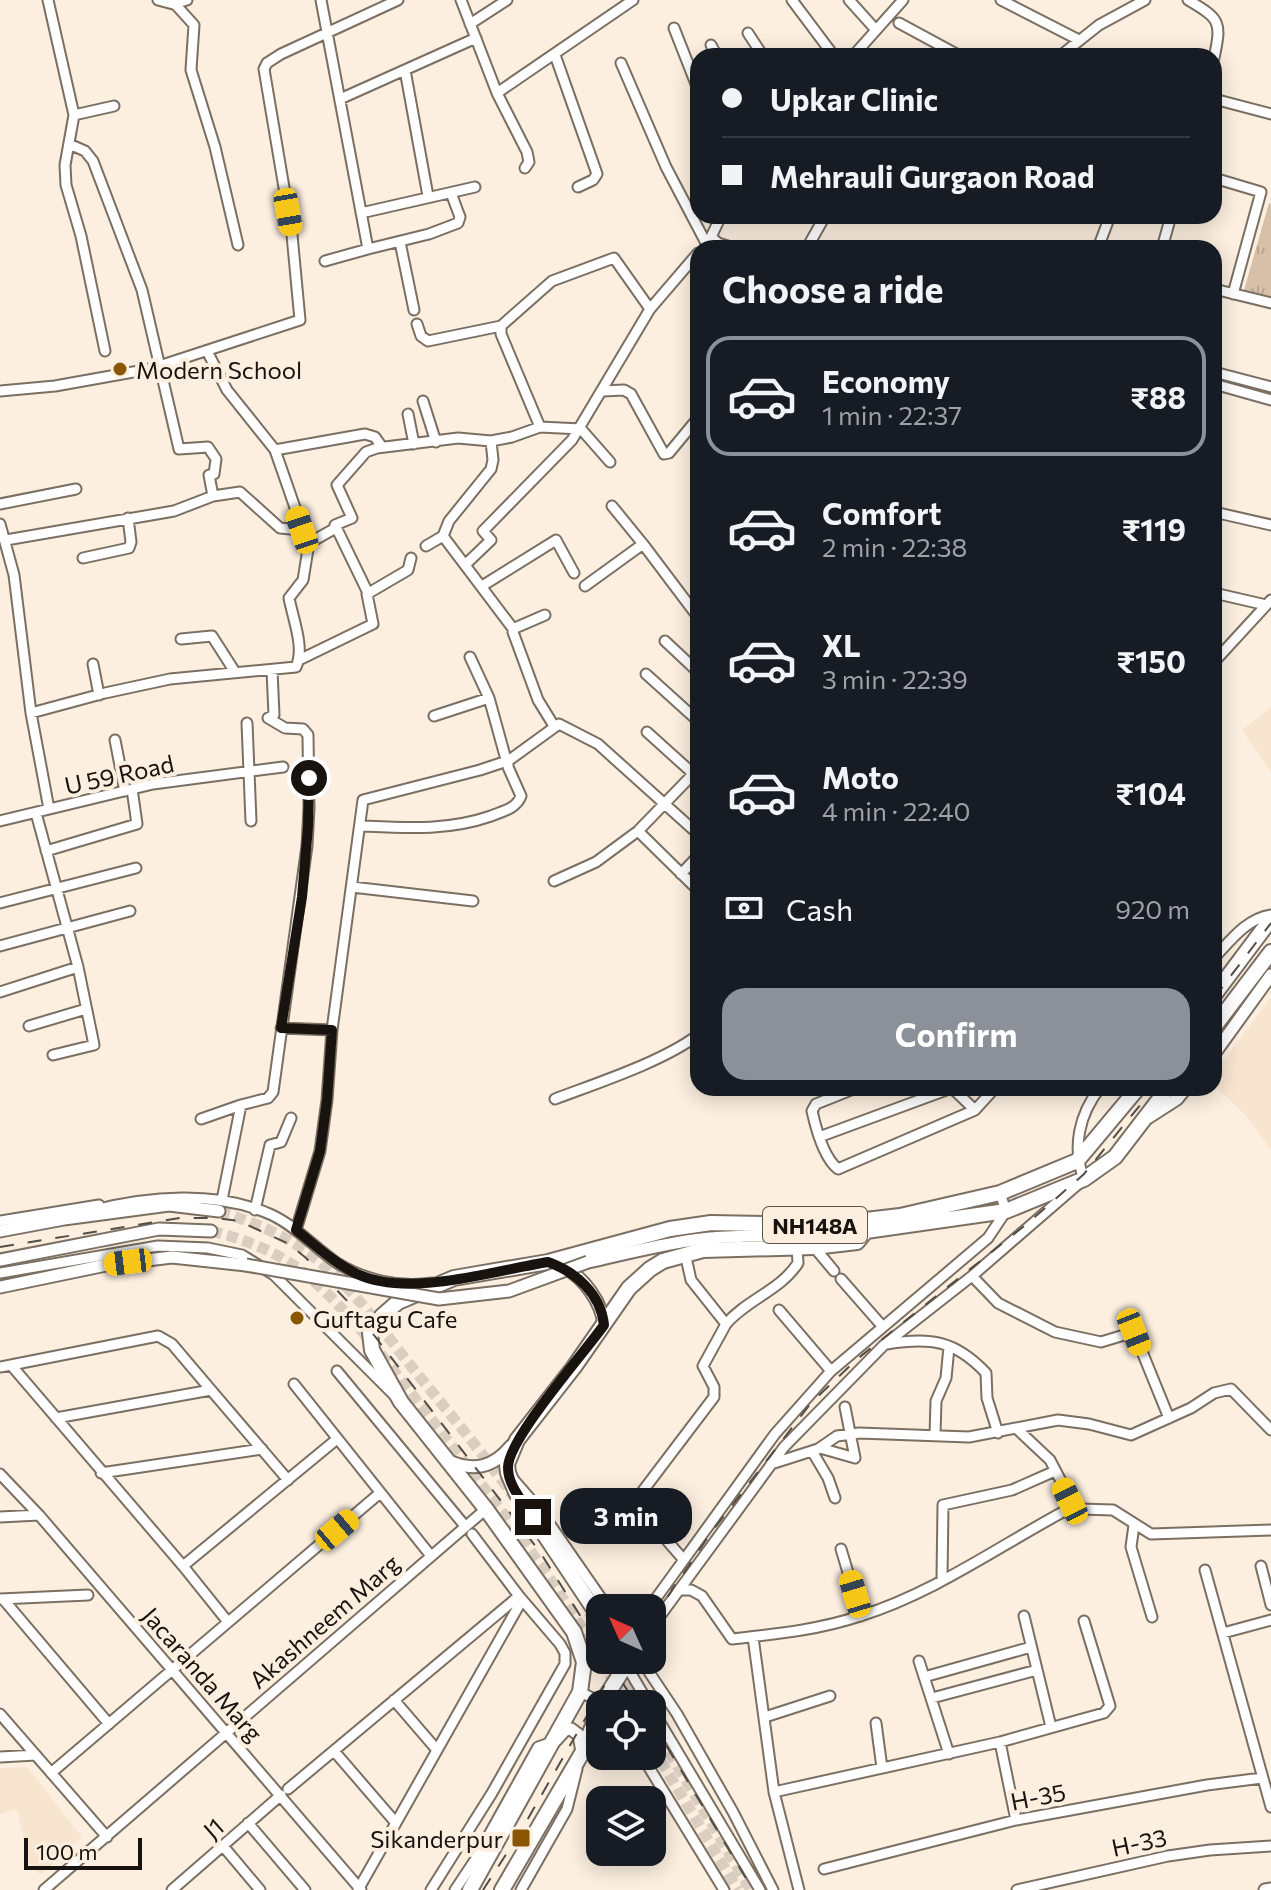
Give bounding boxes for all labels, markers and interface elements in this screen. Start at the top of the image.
text: Upkar Clinic [770,80,938,117]
text: Mehrauli Gurgaon Road [770,157,1095,194]
car [272,186,304,238]
text: Choose a ride [722,266,943,310]
place label: Modern School [136,355,302,384]
marker: Modern School [111,360,129,378]
icon: car [726,360,798,432]
text: Economy [822,362,950,399]
text: ₹88 [1130,378,1186,415]
text: 1 min · 22:37 [822,399,962,430]
icon: car [726,492,798,564]
text: Comfort [822,494,941,531]
car [283,503,321,557]
text: ₹119 [1122,510,1186,547]
text: 2 min · 22:38 [822,531,967,562]
icon: car [726,624,798,696]
text: XL [822,626,861,663]
text: ₹150 [1116,642,1186,679]
text: 3 min · 22:39 [822,663,968,694]
street label: U 59 Road [62,748,176,800]
icon: car [726,756,798,828]
text: Moto [822,758,899,795]
route start [291,760,327,796]
text: ₹104 [1116,774,1186,811]
text: 4 min · 22:40 [822,795,970,826]
icon: cash [722,886,766,930]
text: Cash [786,890,853,927]
text: 920 m [1115,893,1190,924]
button: Confirm [722,988,1190,1080]
road number: NH148A [763,1207,867,1243]
car [103,1247,153,1277]
place label: Guftagu Cafe [313,1304,457,1333]
car [1114,1305,1154,1359]
marker: Guftagu Cafe [288,1309,306,1327]
car [1048,1474,1092,1528]
callout: 3 min [561,1489,693,1545]
route end [515,1499,551,1535]
text: 3 min [593,1500,659,1531]
car [311,1505,363,1555]
street label: Akashneem Marg [243,1548,405,1694]
car [837,1568,873,1620]
north arrow [586,1594,666,1674]
map controls [586,1594,666,1866]
street label: Jacaranda Marg [137,1601,269,1747]
button: locate [586,1690,666,1770]
street label: H-35 [1008,1776,1068,1816]
button: layers [586,1786,666,1866]
street label: J1 [197,1811,229,1845]
street label: H-33 [1109,1822,1169,1862]
place label: Sikanderpur [370,1824,503,1853]
marker: Sikanderpur [510,1827,532,1849]
scale bar [24,1834,142,1870]
text: 100 m [36,1838,98,1865]

